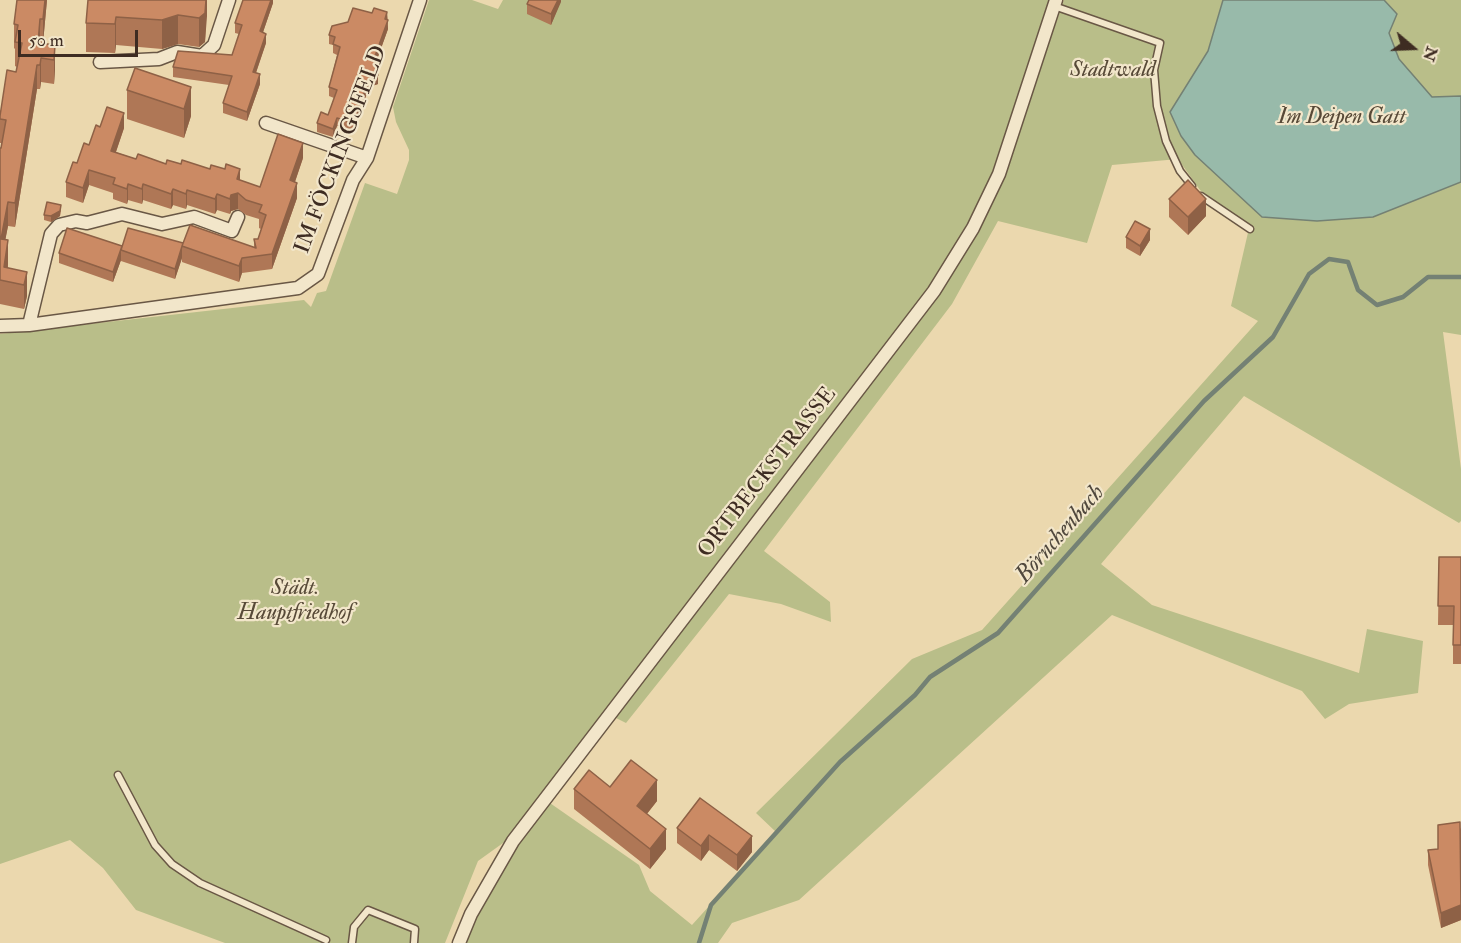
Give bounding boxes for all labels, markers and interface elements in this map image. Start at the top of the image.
scale bar [21,18,141,56]
north arrow [1383,18,1443,78]
text: 50 m [29,29,64,52]
street label: IM FÖCKINGSFELD [290,42,394,258]
text: N [1418,44,1442,64]
park label: Stadtwald [1070,58,1156,84]
park label: Im Deipen Gatt [1278,105,1406,131]
street label: ORTBECKSTRASSE [693,382,843,564]
water label: Börnchenbach [1010,480,1112,590]
park label: Städt. Hauptfriedhof [238,576,352,628]

